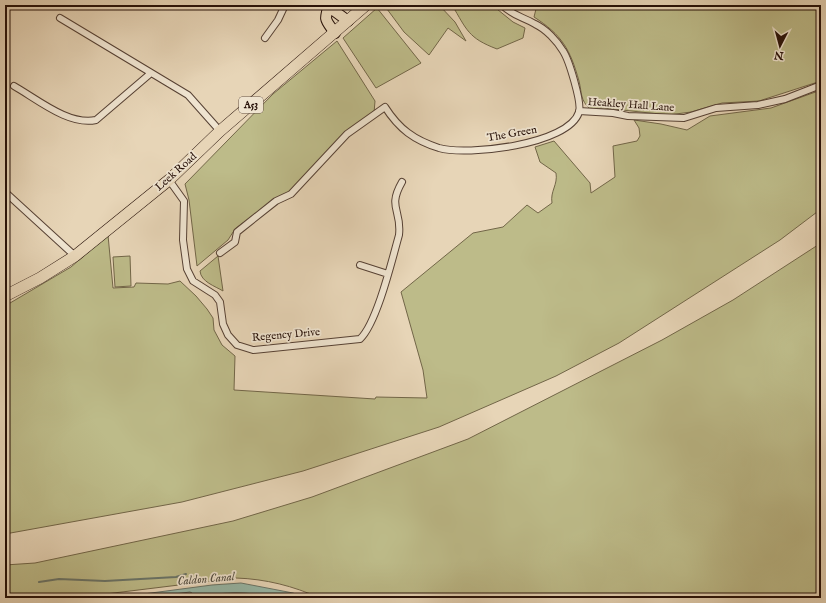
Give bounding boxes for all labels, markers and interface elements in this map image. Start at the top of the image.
north arrow [760,26,800,66]
text: N [773,47,786,63]
street label: Heakley Hall Lane [587,95,675,115]
road number: A53 [239,97,263,113]
street label: The Green [486,123,538,145]
street label: Leek Road [152,150,200,194]
street label: Regency Drive [251,325,321,345]
water label: Caldon Canal [177,569,236,589]

